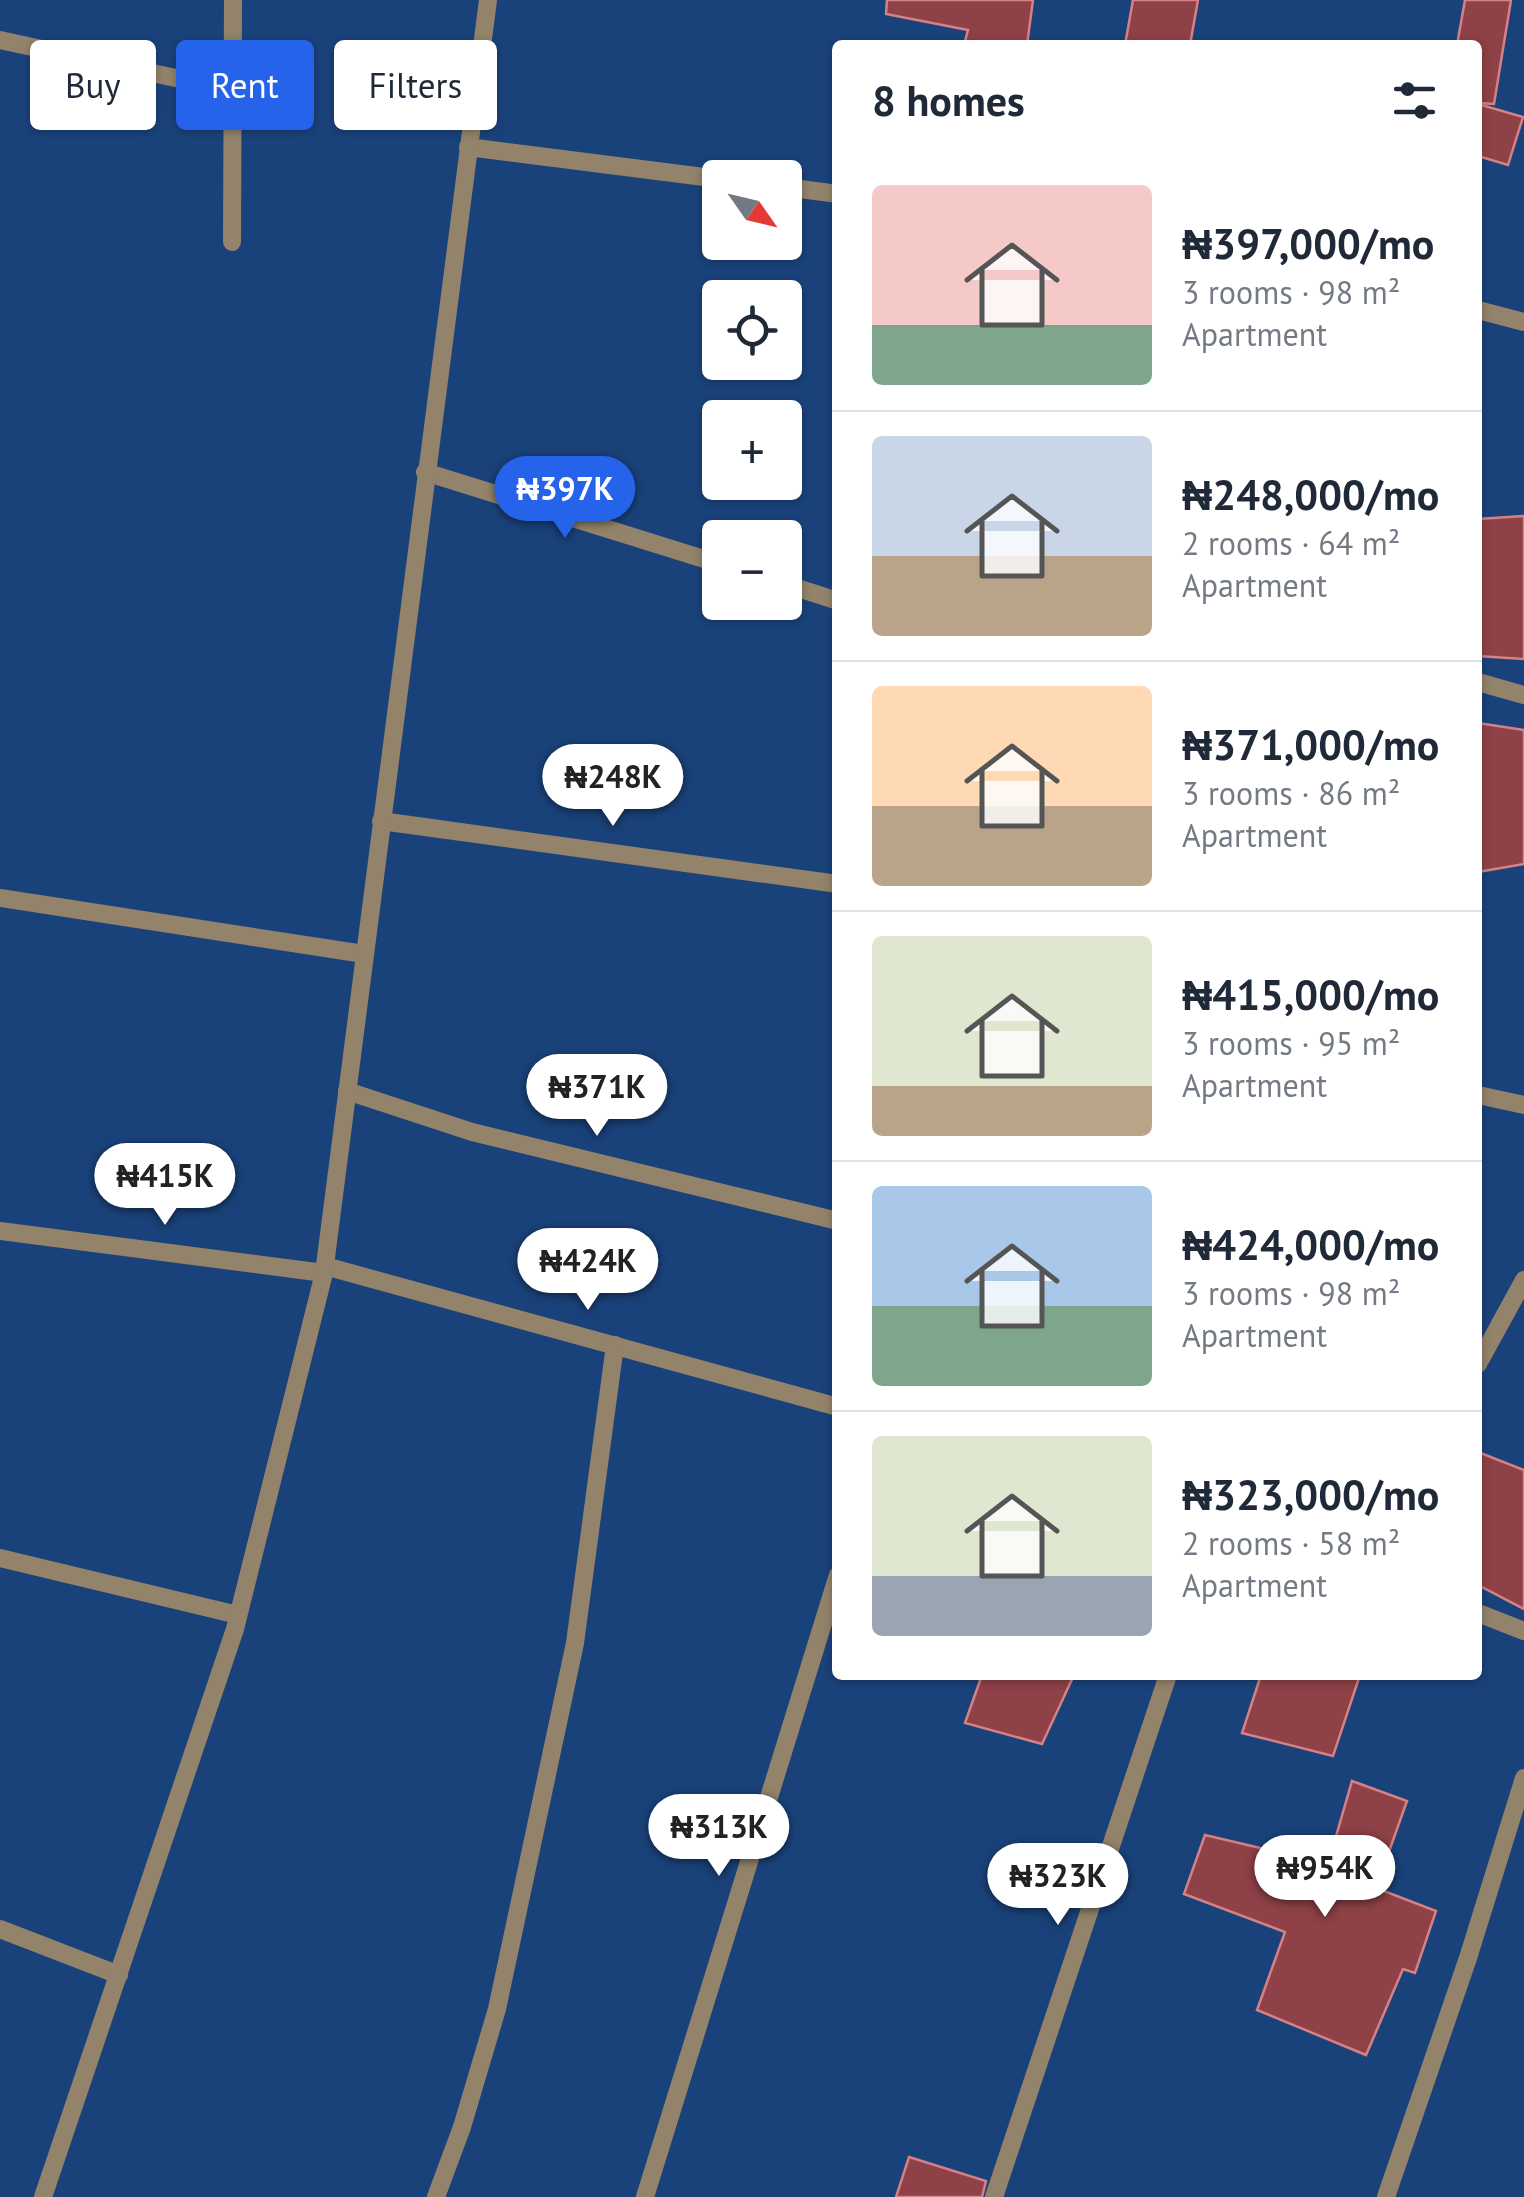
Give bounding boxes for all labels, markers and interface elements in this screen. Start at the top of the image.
chip: Buy [30,40,156,130]
chip: Rent [176,40,314,130]
chip: Filters [334,40,497,130]
text: 8 homes [872,73,1025,128]
icon: filters [1387,73,1442,128]
north arrow [702,160,802,260]
map controls [702,160,802,620]
text: ₦397,000/mo [1182,216,1434,271]
icon: home [952,225,1072,345]
text: 3 rooms · 98 m² [1182,271,1400,313]
button: locate [702,280,802,380]
text: Apartment [1182,313,1327,355]
button: + [702,400,802,500]
pin: ₦397K [495,456,635,541]
text: ₦397K [516,467,614,509]
text: ₦248,000/mo [1182,467,1439,522]
icon: home [952,476,1072,596]
button: − [702,520,802,620]
text: 2 rooms · 64 m² [1182,522,1400,564]
text: Apartment [1182,564,1327,606]
text: ₦371,000/mo [1182,717,1439,772]
icon: home [952,726,1072,846]
pin: ₦248K [543,744,683,829]
text: ₦248K [564,755,662,797]
text: 3 rooms · 86 m² [1182,772,1400,814]
text: Apartment [1182,814,1327,856]
text: ₦415,000/mo [1182,967,1439,1022]
icon: home [952,976,1072,1096]
text: 3 rooms · 95 m² [1182,1022,1400,1064]
pin: ₦371K [527,1054,667,1139]
text: Apartment [1182,1064,1327,1106]
text: ₦371K [548,1065,646,1107]
pin: ₦415K [95,1143,235,1228]
text: ₦415K [116,1154,214,1196]
text: ₦424,000/mo [1182,1217,1439,1272]
icon: home [952,1226,1072,1346]
pin: ₦424K [518,1228,658,1313]
text: ₦424K [539,1239,637,1281]
text: 3 rooms · 98 m² [1182,1272,1400,1314]
text: Apartment [1182,1314,1327,1356]
text: ₦323,000/mo [1182,1467,1439,1522]
icon: home [952,1476,1072,1596]
text: 2 rooms · 58 m² [1182,1522,1400,1564]
text: Apartment [1182,1564,1327,1606]
pin: ₦313K [649,1794,789,1879]
text: ₦313K [670,1805,768,1847]
pin: ₦954K [1255,1835,1395,1920]
pin: ₦323K [988,1843,1128,1928]
text: ₦954K [1276,1846,1374,1888]
text: ₦323K [1009,1854,1107,1896]

